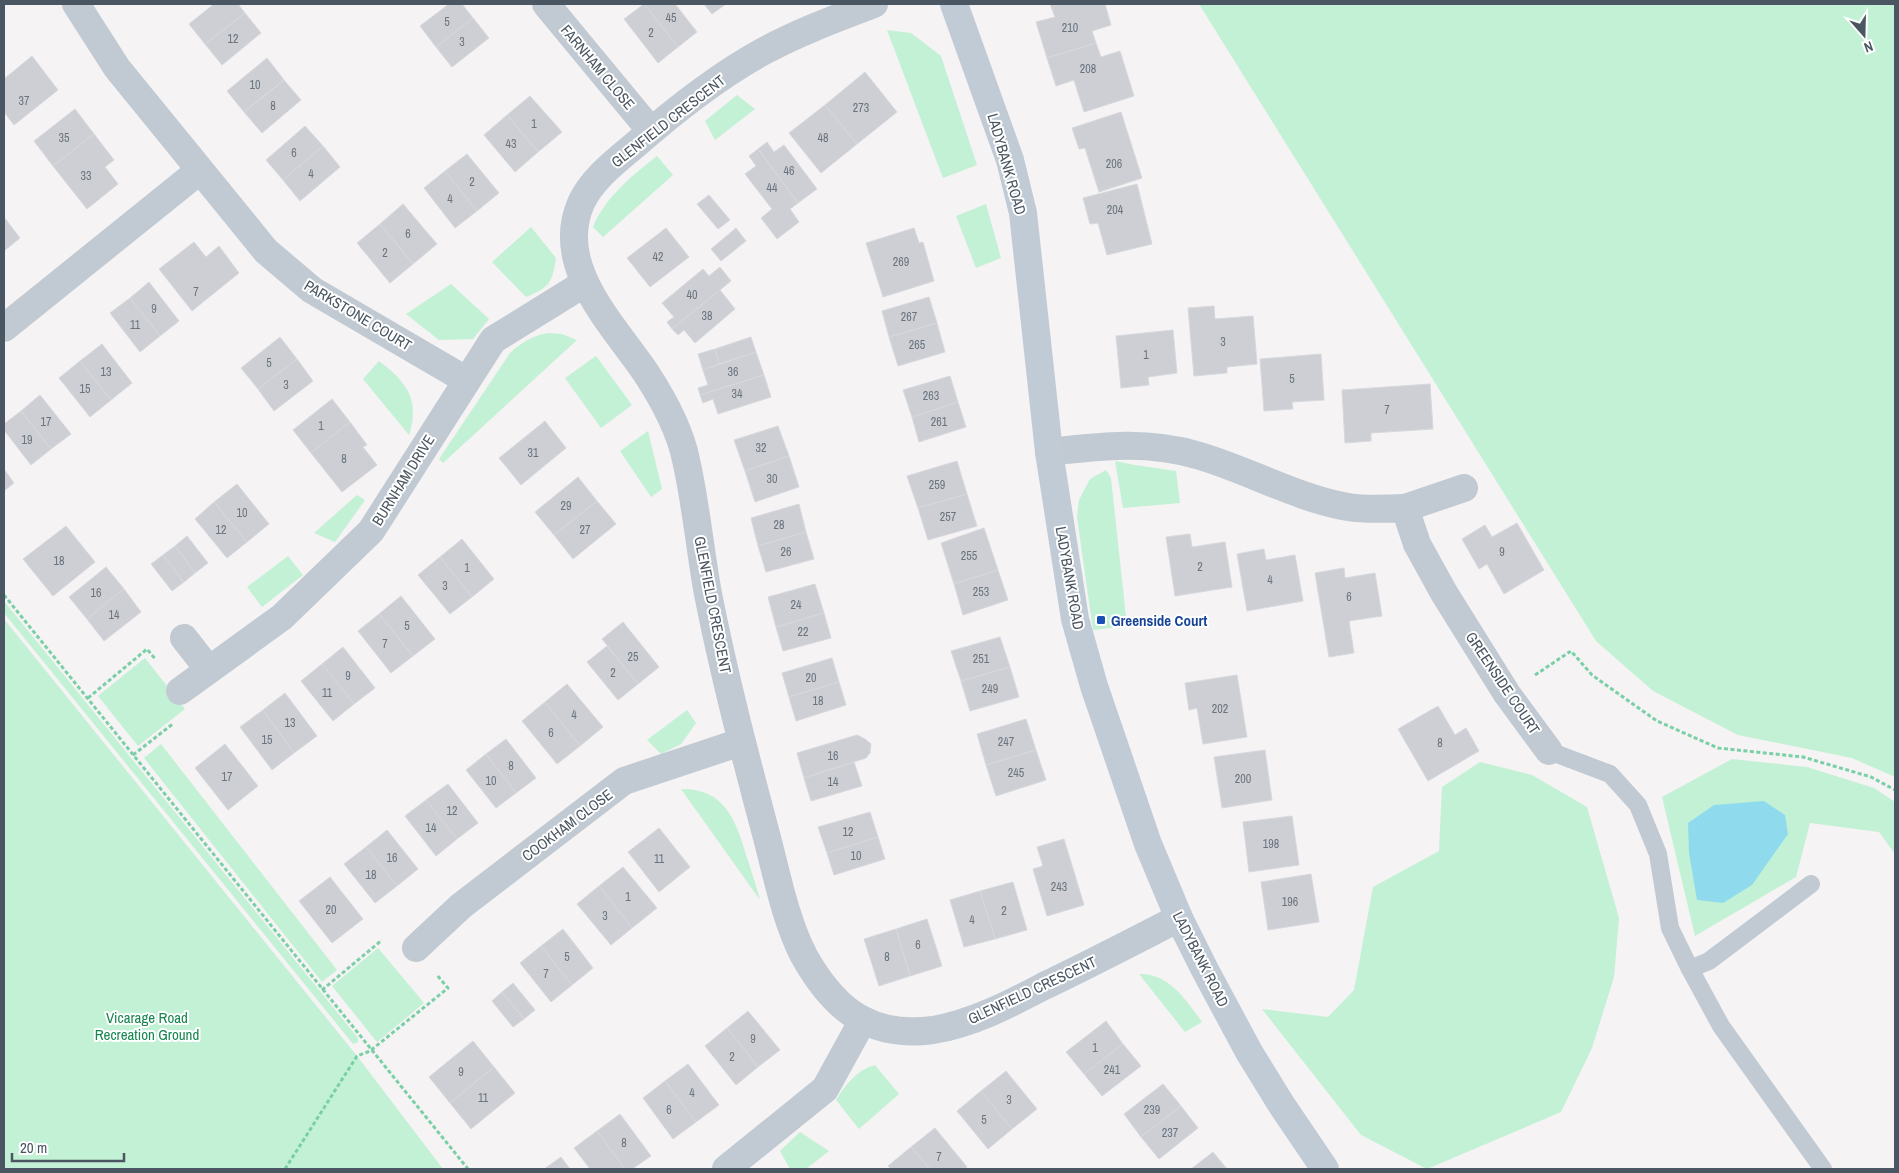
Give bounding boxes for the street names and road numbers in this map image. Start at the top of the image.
street label: FARNHAM CLOSE [556,20,640,114]
street label: GLENFIELD CRESCENT [607,70,730,172]
street label: LADYBANK ROAD [982,111,1032,217]
street label: PARKSTONE COURT [300,275,416,356]
street label: BURNHAM DRIVE [367,431,439,529]
street label: LADYBANK ROAD [1051,525,1089,631]
street label: GLENFIELD CRESCENT [689,535,737,676]
street label: GREENSIDE COURT [1461,628,1545,739]
street label: COOKHAM CLOSE [517,784,617,866]
street label: LADYBANK ROAD [1168,908,1234,1010]
street label: GLENFIELD CRESCENT [964,951,1100,1029]

